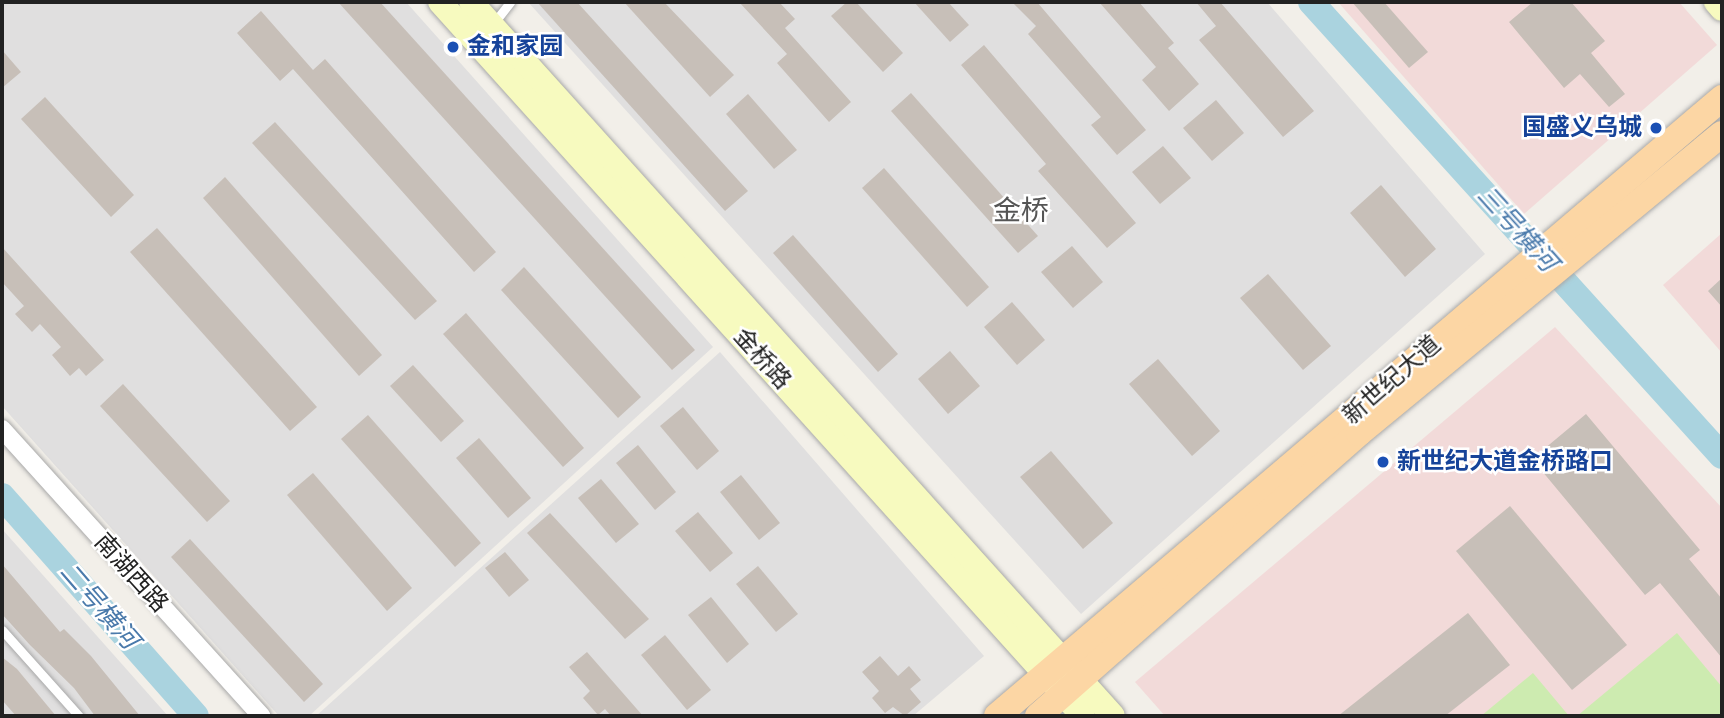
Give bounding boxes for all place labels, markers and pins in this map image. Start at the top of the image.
place label: 金和家园 [467,33,563,61]
marker: 金和家园 [445,39,461,55]
place label: 国盛义乌城 [1522,114,1642,142]
marker: 国盛义乌城 [1648,120,1664,136]
place label: 新世纪大道金桥路口 [1397,448,1613,476]
marker: 新世纪大道金桥路口 [1375,454,1391,470]

